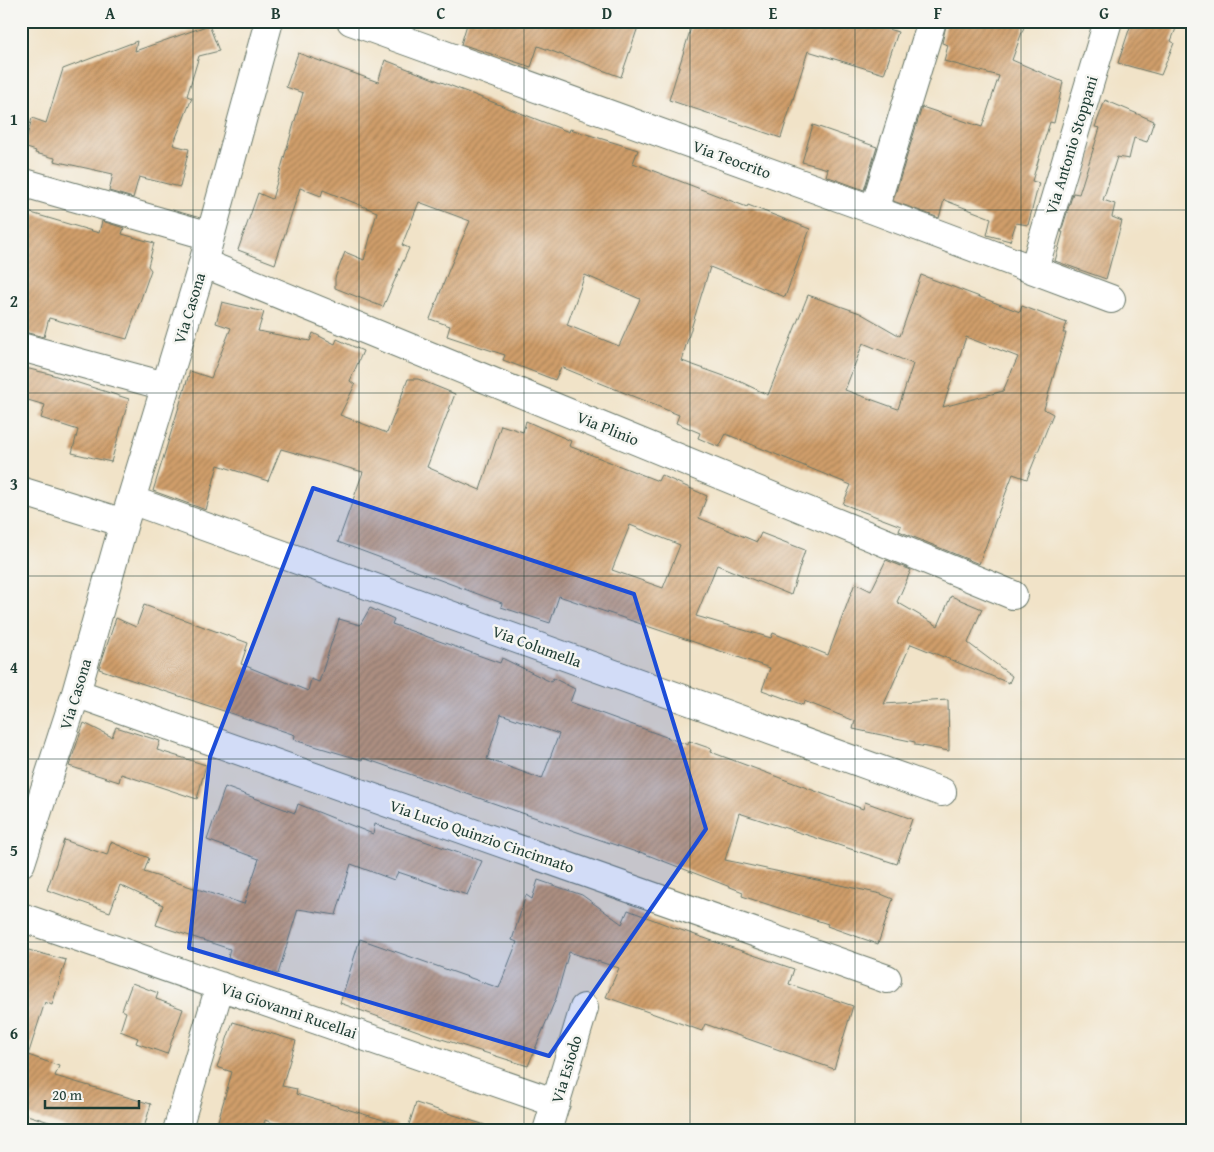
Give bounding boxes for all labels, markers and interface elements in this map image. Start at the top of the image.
text: A [105,1,116,25]
text: B [271,1,281,25]
text: C [436,1,446,25]
text: D [602,1,612,25]
text: E [769,1,778,25]
text: F [934,1,942,25]
text: G [1099,1,1109,25]
street label: Via Antonio Stoppani [1039,72,1104,217]
text: 1 [10,107,18,131]
street label: Via Teocrito [689,134,775,184]
street label: Via Casona [167,269,211,347]
text: 2 [10,289,18,313]
street label: Via Plinio [573,405,643,451]
text: 3 [10,472,18,496]
street label: Via Columella [489,619,585,673]
text: 4 [10,655,18,679]
street label: Via Casona [53,655,97,733]
street label: Via Lucio Quinzio Cincinnato [386,793,578,879]
text: 5 [10,838,18,862]
street label: Via Giovanni Rucellai [218,975,361,1045]
text: 6 [10,1021,18,1045]
street label: Via Esiodo [544,1032,588,1106]
scale bar [45,1077,139,1109]
text: 20 m [52,1084,83,1105]

